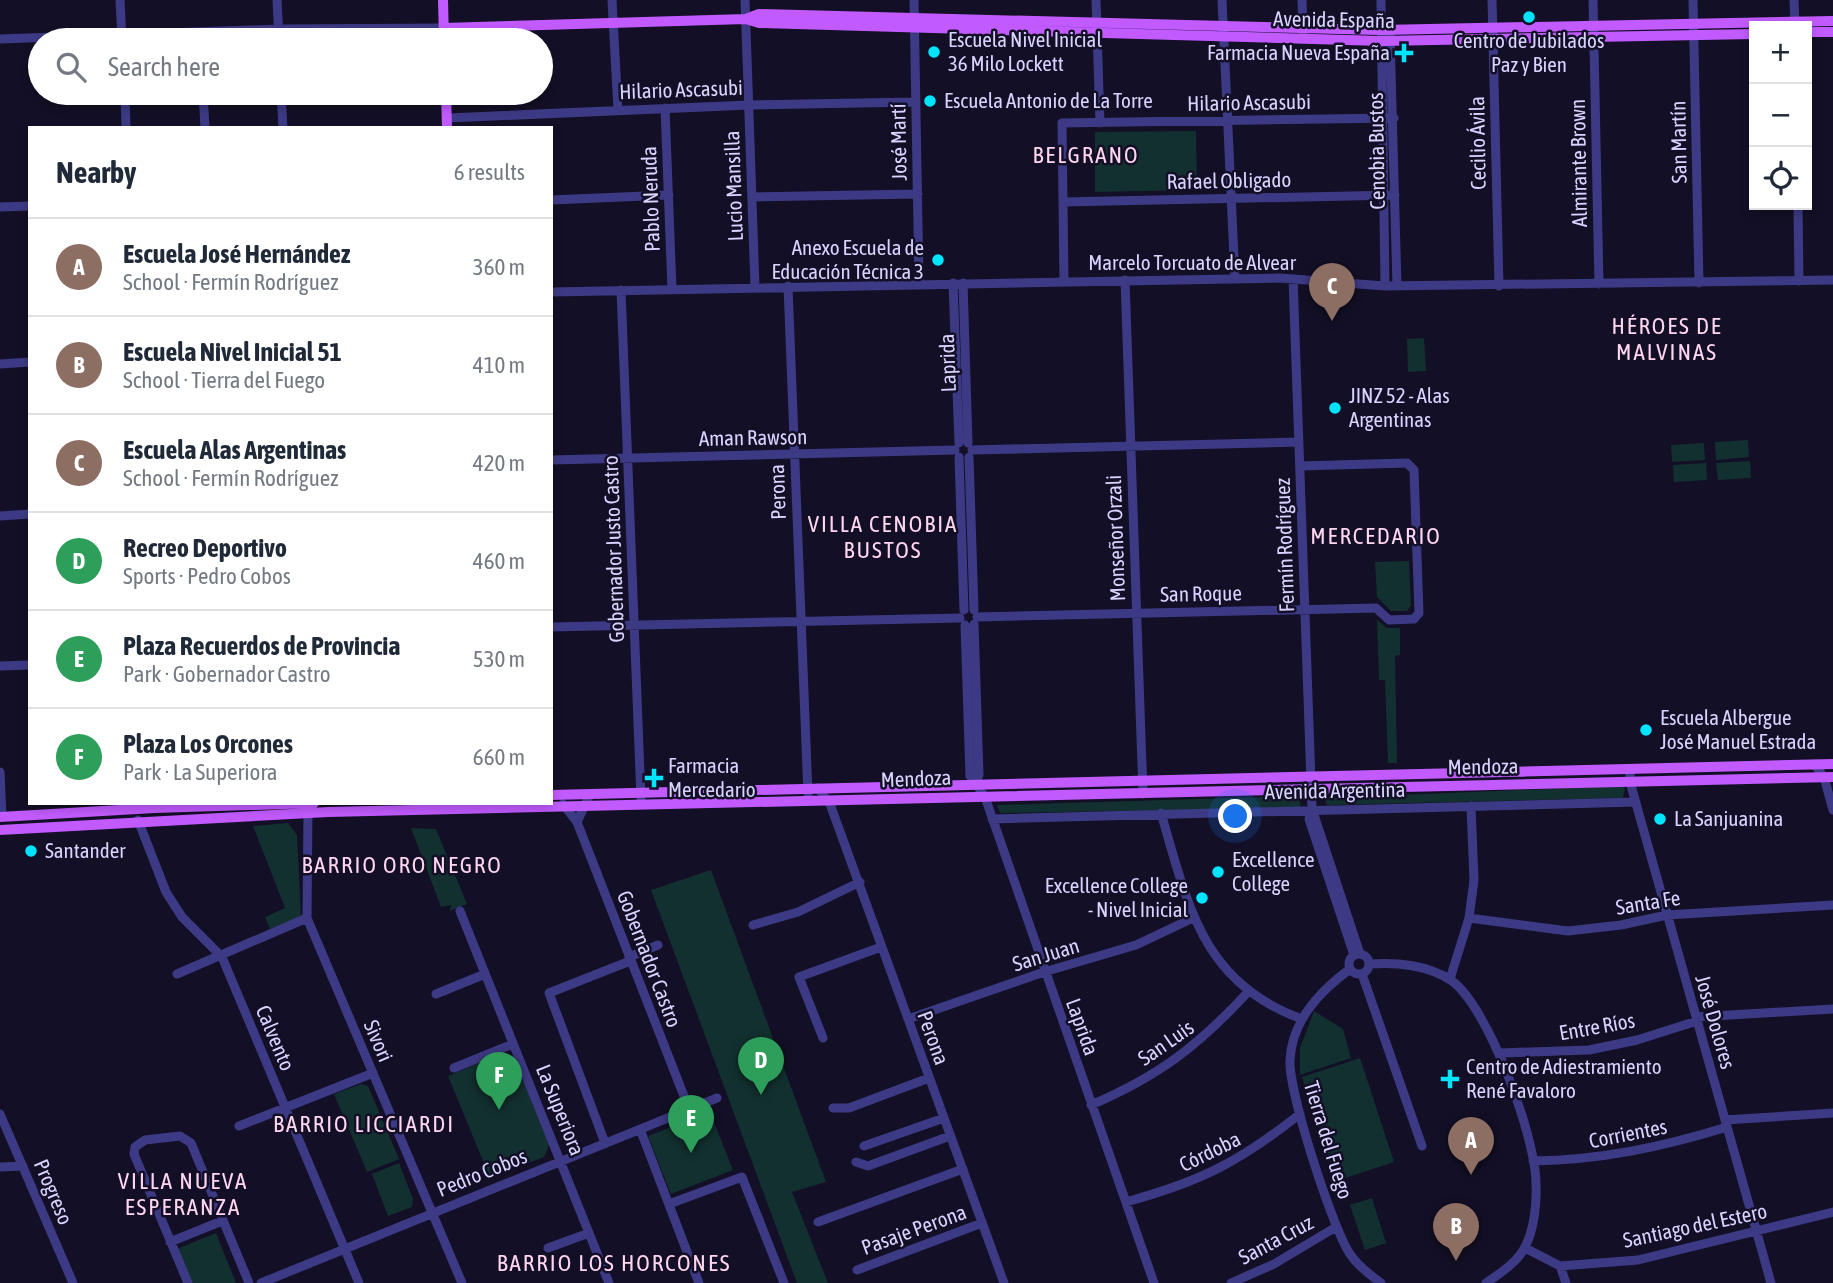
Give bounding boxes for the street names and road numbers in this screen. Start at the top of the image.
street label: Avenida España [1273,6,1395,32]
street label: Hilario Ascasubi [619,75,743,103]
street label: Hilario Ascasubi [1187,89,1311,115]
street label: Cenobia Bustos [1363,92,1389,210]
street label: Cecilio Ávila [1464,96,1490,190]
street label: Almirante Brown [1565,99,1591,227]
street label: San Martín [1665,101,1691,183]
street label: José Martí [885,103,911,181]
street label: Lucio Mansilla [719,130,747,242]
street label: Pablo Neruda [636,146,664,252]
street label: Rafael Obligado [1166,167,1291,193]
street label: Marcelo Torcuato de Alvear [1088,250,1297,274]
street label: Laprida [934,333,960,393]
street label: Aman Rawson [699,424,807,450]
street label: Gobernador Justo Castro [598,455,628,643]
street label: Perona [764,464,790,520]
street label: Monseñor Orzali [1101,474,1129,602]
street label: Fermín Rodríguez [1270,477,1298,613]
street label: San Roque [1160,580,1242,606]
street label: Mendoza [1447,753,1519,779]
street label: Mendoza [880,765,952,791]
street label: Avenida Argentina [1264,777,1406,803]
street label: Santa Fe [1614,885,1682,919]
street label: Gobernador Castro [613,887,687,1030]
street label: San Juan [1009,933,1082,976]
street label: José Dolores [1691,972,1741,1071]
street label: Laprida [1062,995,1104,1058]
street label: Calvento [252,1001,300,1074]
street label: Perona [913,1007,955,1068]
street label: Entre Ríos [1557,1008,1637,1044]
street label: San Luis [1133,1015,1198,1070]
street label: Sivori [359,1016,398,1065]
street label: La Superiora [532,1061,590,1158]
street label: Tierra del Fuego [1300,1078,1358,1202]
street label: Corrientes [1587,1114,1669,1152]
street label: Córdoba [1175,1126,1244,1176]
street label: Pedro Cobos [433,1143,530,1201]
street label: Progreso [30,1155,78,1228]
street label: Santiago del Estero [1621,1198,1769,1252]
street label: Pasaje Perona [858,1199,969,1259]
street label: Santa Cruz [1234,1209,1317,1269]

